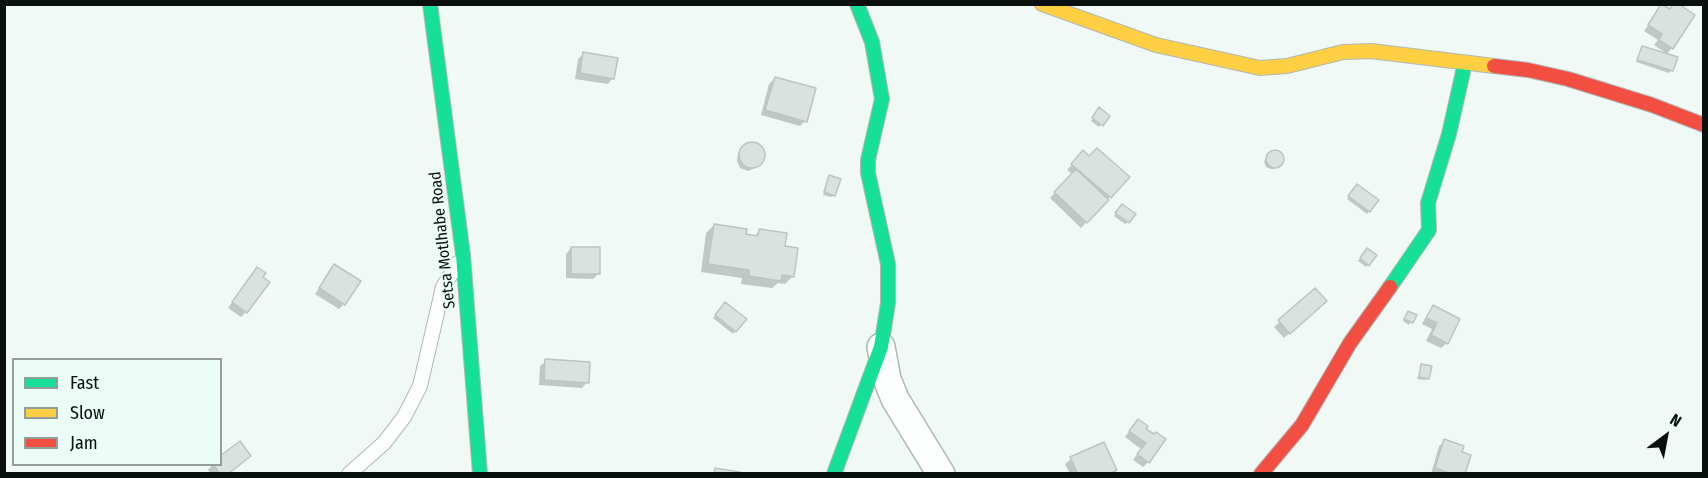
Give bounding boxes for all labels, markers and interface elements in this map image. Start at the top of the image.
street label: Setsa Motlhabe Road [426,170,460,310]
legend [12,358,222,466]
text: Fast [70,372,99,394]
text: Slow [70,402,105,424]
north arrow [1636,406,1696,466]
text: N [1667,410,1685,431]
text: Jam [70,432,98,454]

